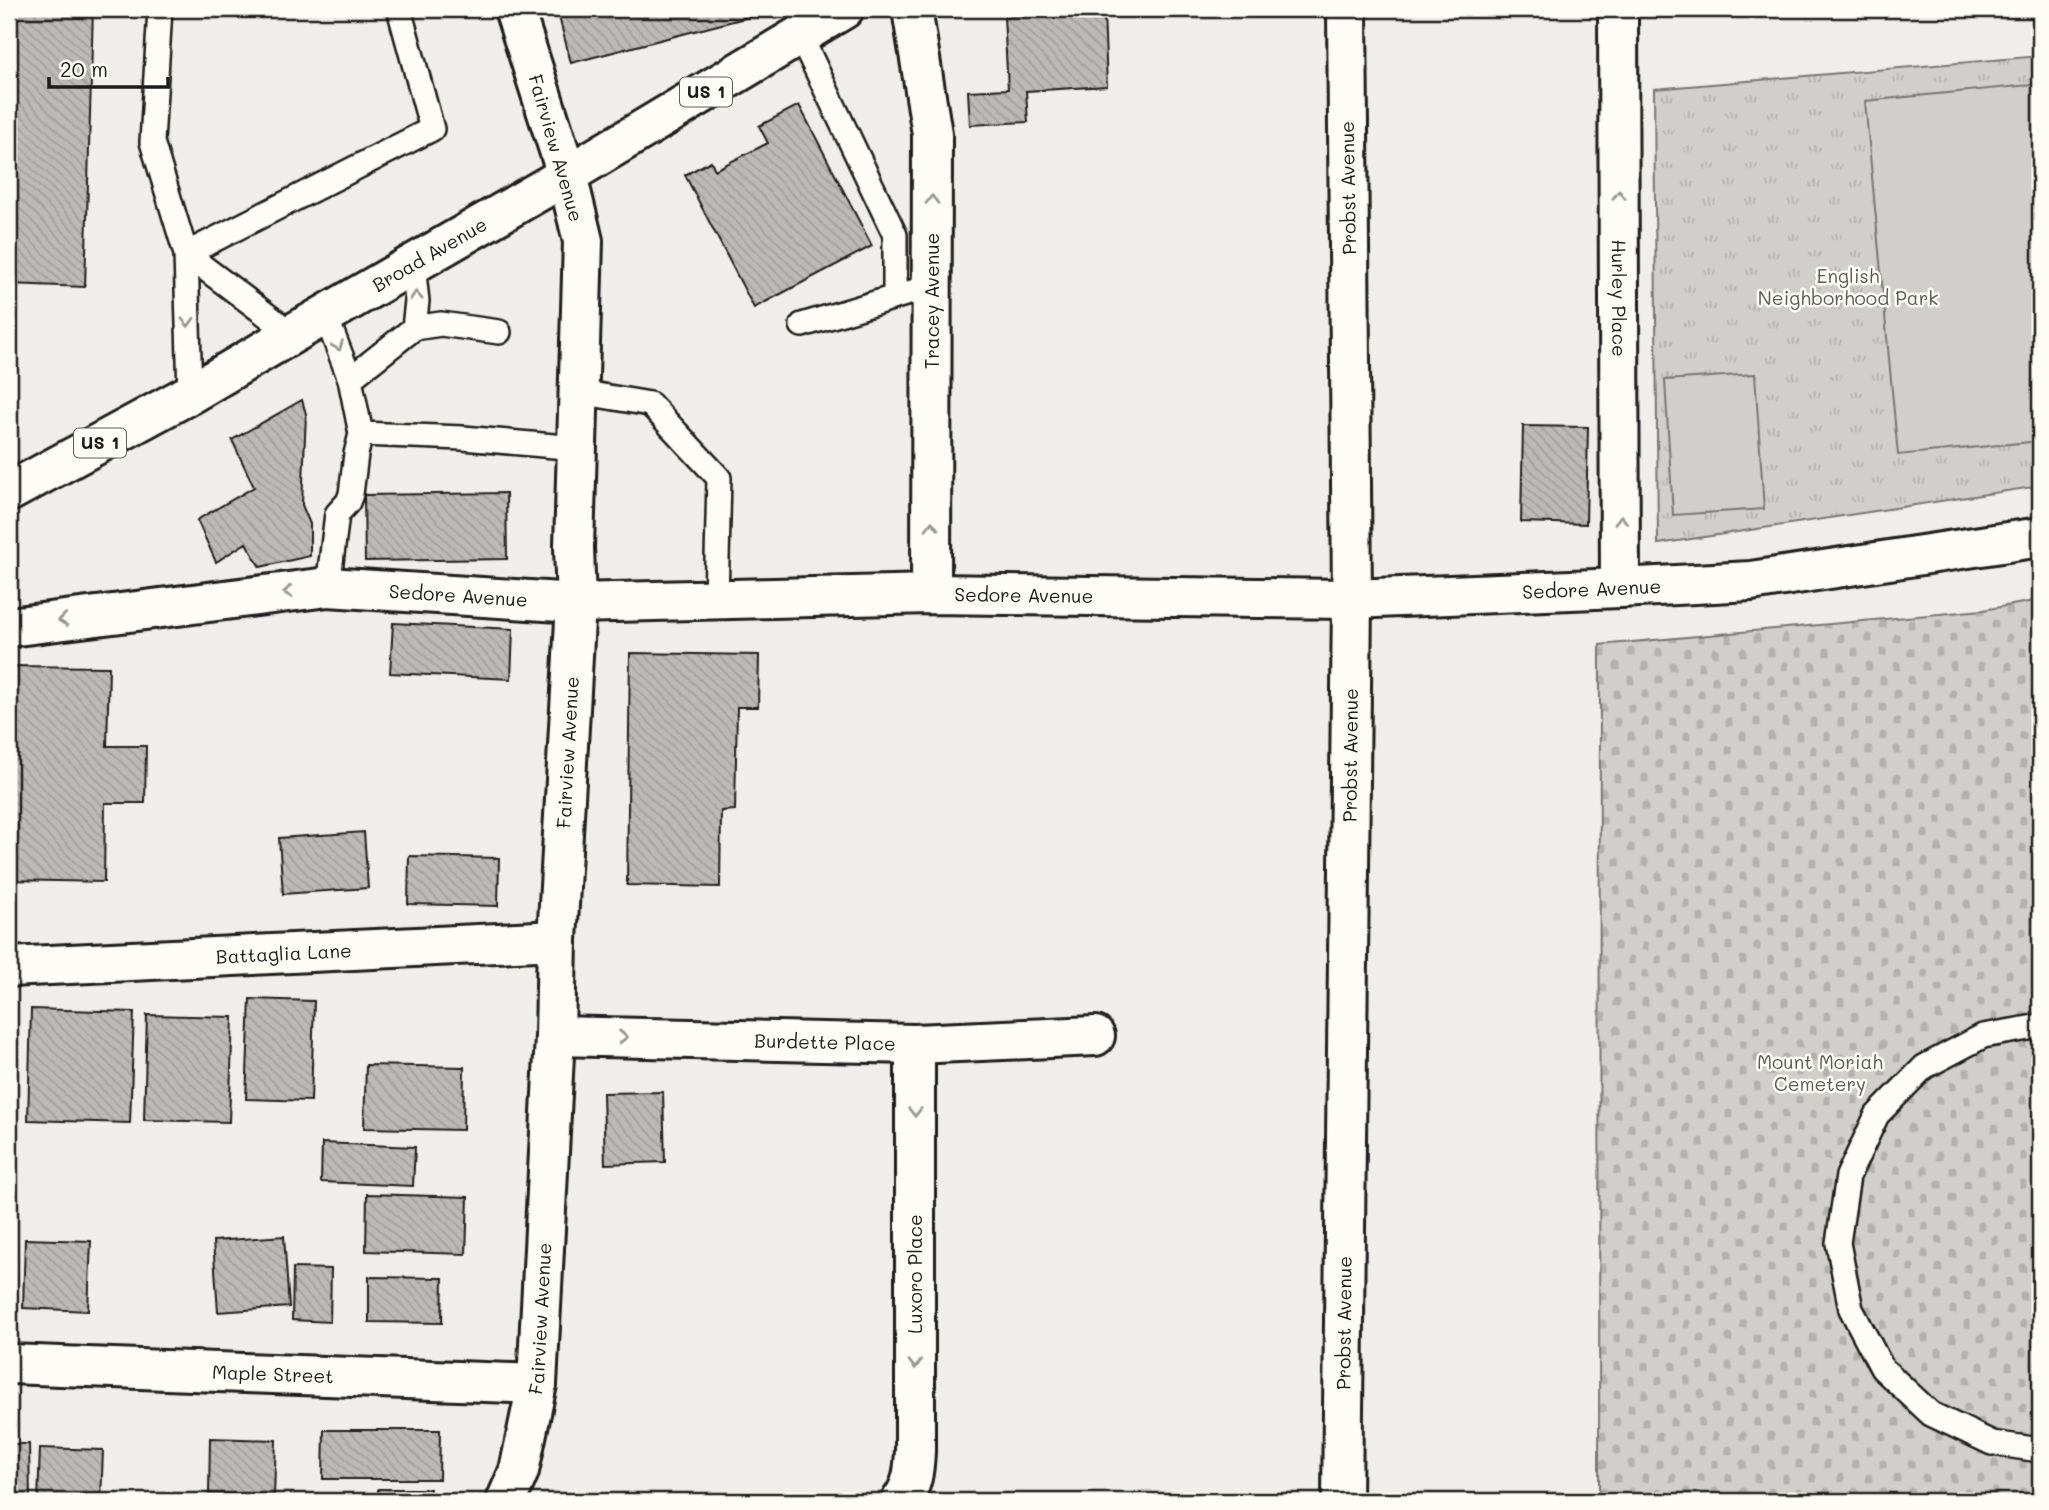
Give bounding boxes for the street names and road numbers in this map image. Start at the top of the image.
street label: Fairview Avenue [524,71,589,224]
road number: US 1 [680,78,732,106]
street label: Probst Avenue [1334,121,1361,255]
street label: Broad Avenue [367,211,491,297]
street label: Tracey Avenue [919,233,944,369]
street label: Hurley Place [1607,239,1632,357]
road number: US 1 [74,428,126,458]
street label: Sedore Avenue [1522,573,1662,604]
street label: Sedore Avenue [388,578,528,612]
street label: Sedore Avenue [954,581,1094,608]
street label: Fairview Avenue [550,676,584,829]
street label: Probst Avenue [1337,688,1363,822]
street label: Battaglia Lane [215,937,352,969]
street label: Burdette Place [754,1027,896,1056]
street label: Luxoro Place [902,1214,927,1334]
street label: Fairview Avenue [522,1242,556,1397]
street label: Probst Avenue [1330,1256,1357,1390]
street label: Maple Street [211,1359,334,1388]

